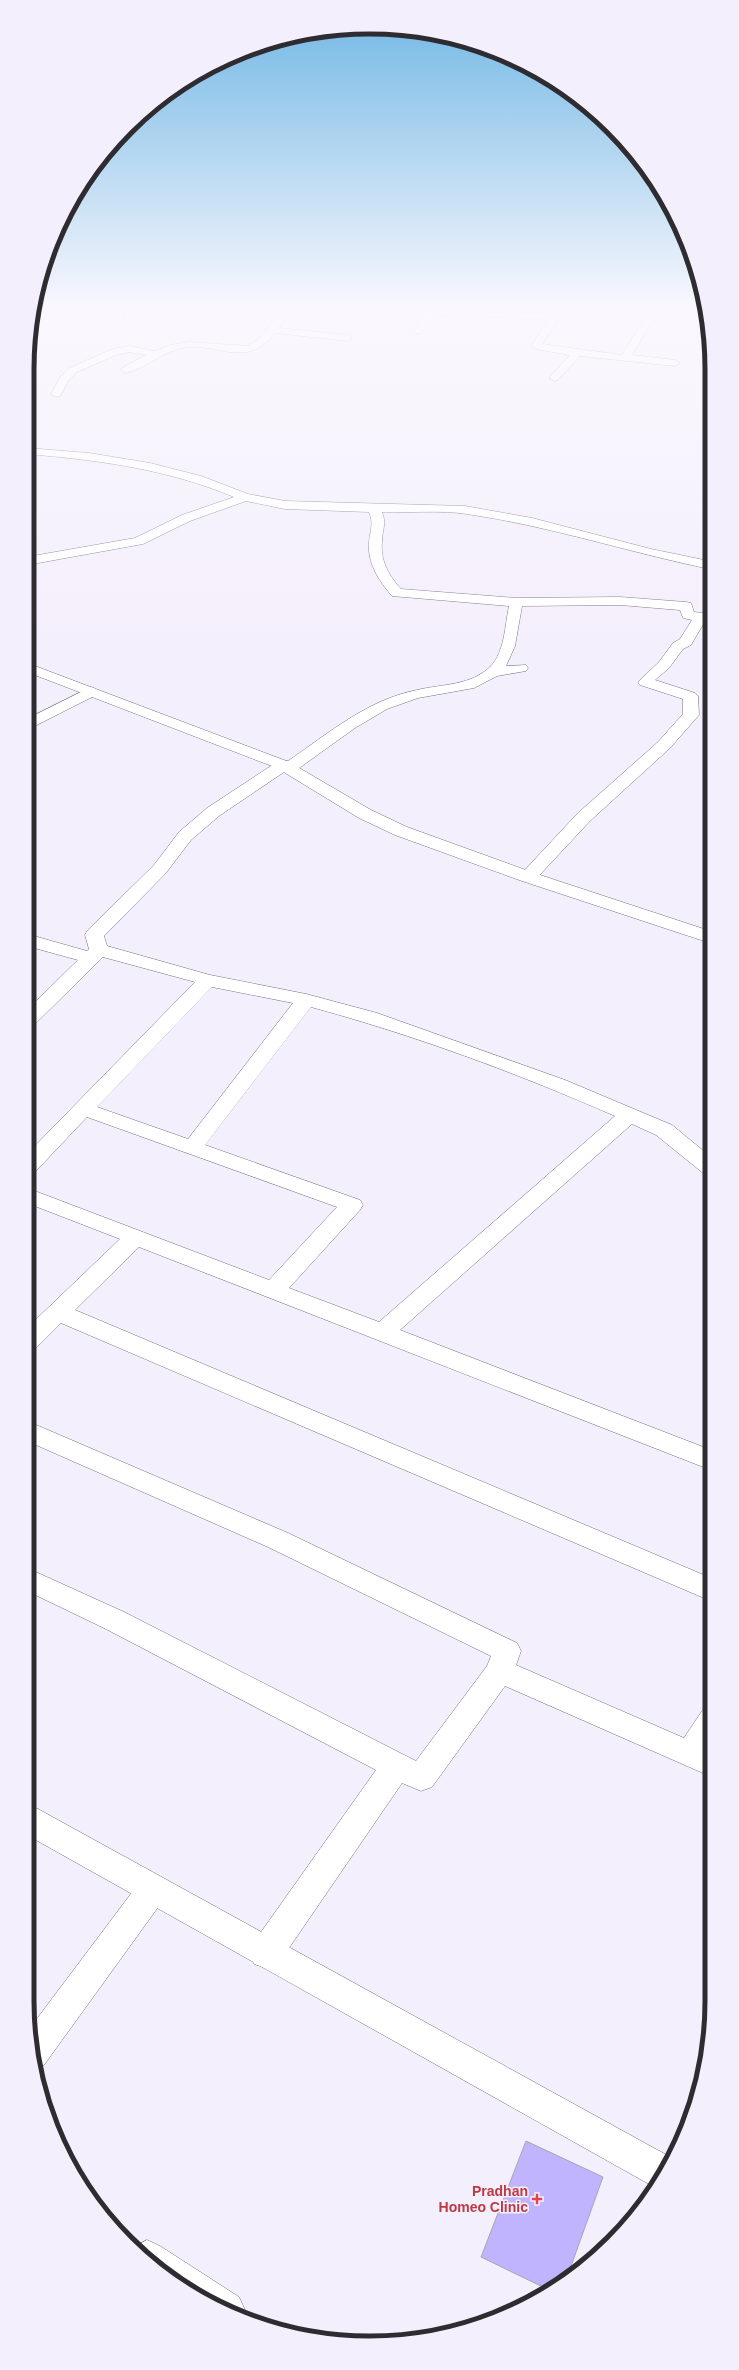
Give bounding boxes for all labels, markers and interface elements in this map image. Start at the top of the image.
place label: Pradhan Homeo Clinic [439,2183,528,2215]
marker: Pradhan Homeo Clinic [531,2193,543,2205]

